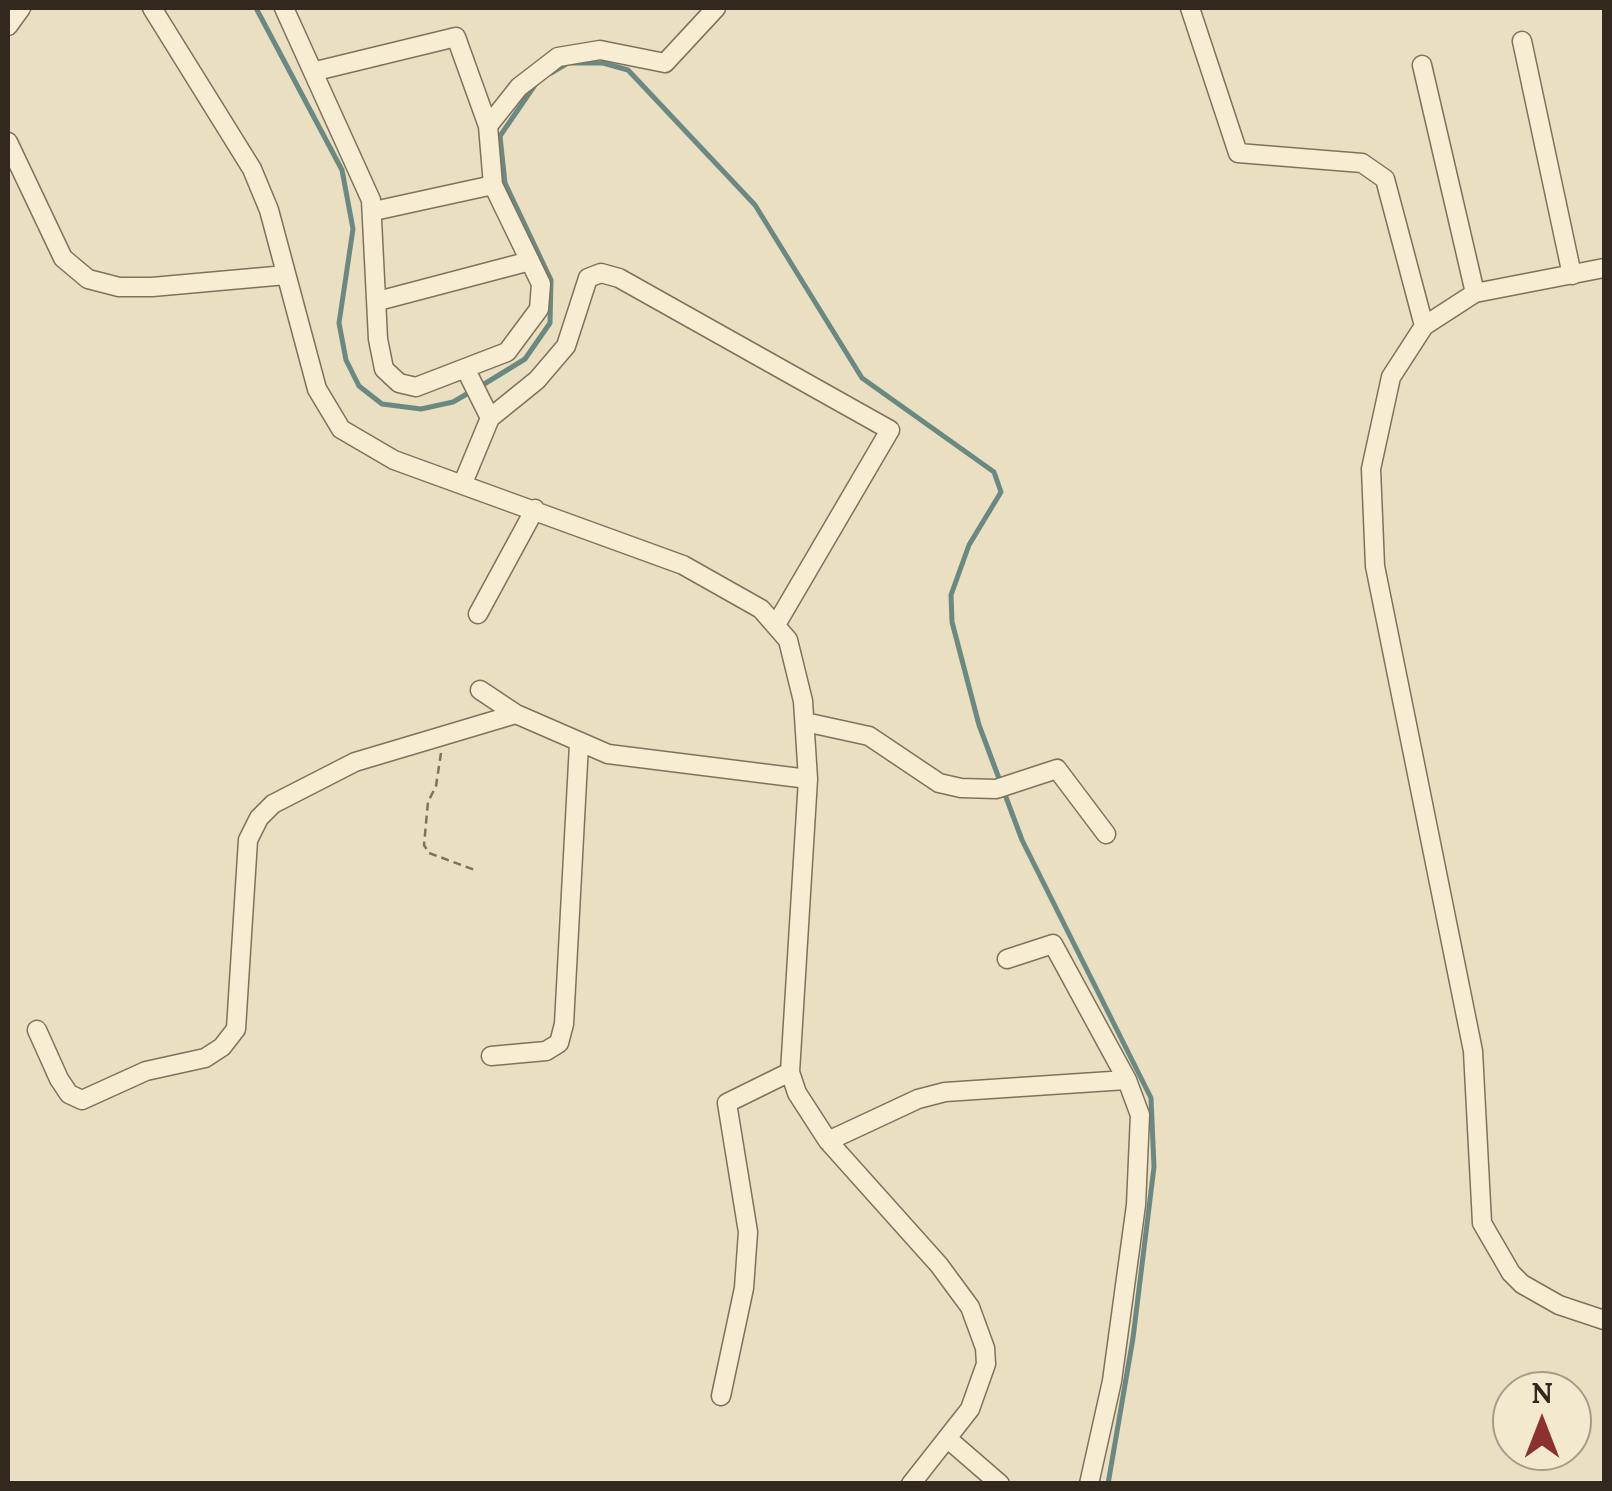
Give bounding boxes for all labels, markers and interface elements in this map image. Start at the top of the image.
north arrow [1492,1371,1592,1471]
text: N [1531,1375,1553,1411]

